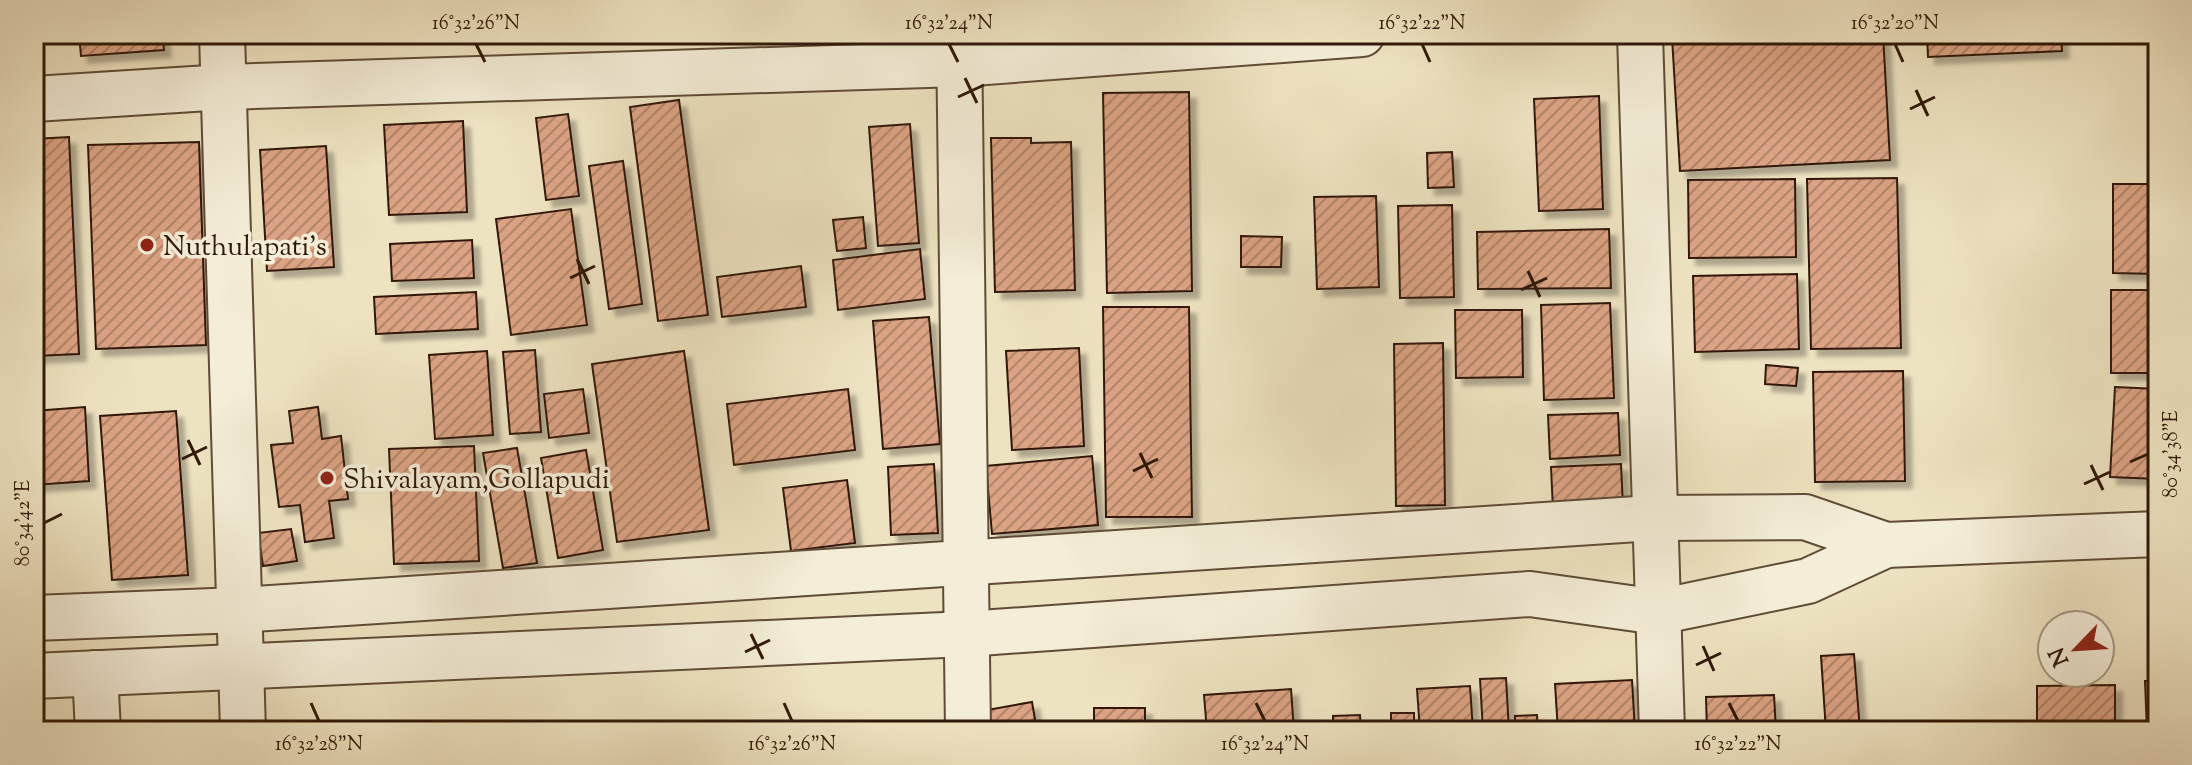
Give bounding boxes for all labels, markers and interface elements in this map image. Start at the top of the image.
text: 16°32'26"N [432,10,520,39]
text: 16°32'24"N [905,10,993,39]
text: 16°32'22"N [1379,10,1465,39]
text: 16°32'20"N [1851,10,1939,39]
place label: Nuthulapati's [163,228,327,268]
marker: Nuthulapati's [138,236,156,254]
text: 80°34'38"E [2158,410,2187,498]
place label: Shivalayam,Gollapudi [343,461,610,501]
marker: Shivalayam,Gollapudi [318,469,336,487]
text: 80°34'42"E [10,480,39,566]
north arrow [2036,609,2116,689]
text: N [2042,641,2079,671]
text: 16°32'28"N [275,731,363,760]
text: 16°32'26"N [748,731,836,760]
text: 16°32'24"N [1221,731,1309,760]
text: 16°32'22"N [1695,731,1781,760]

